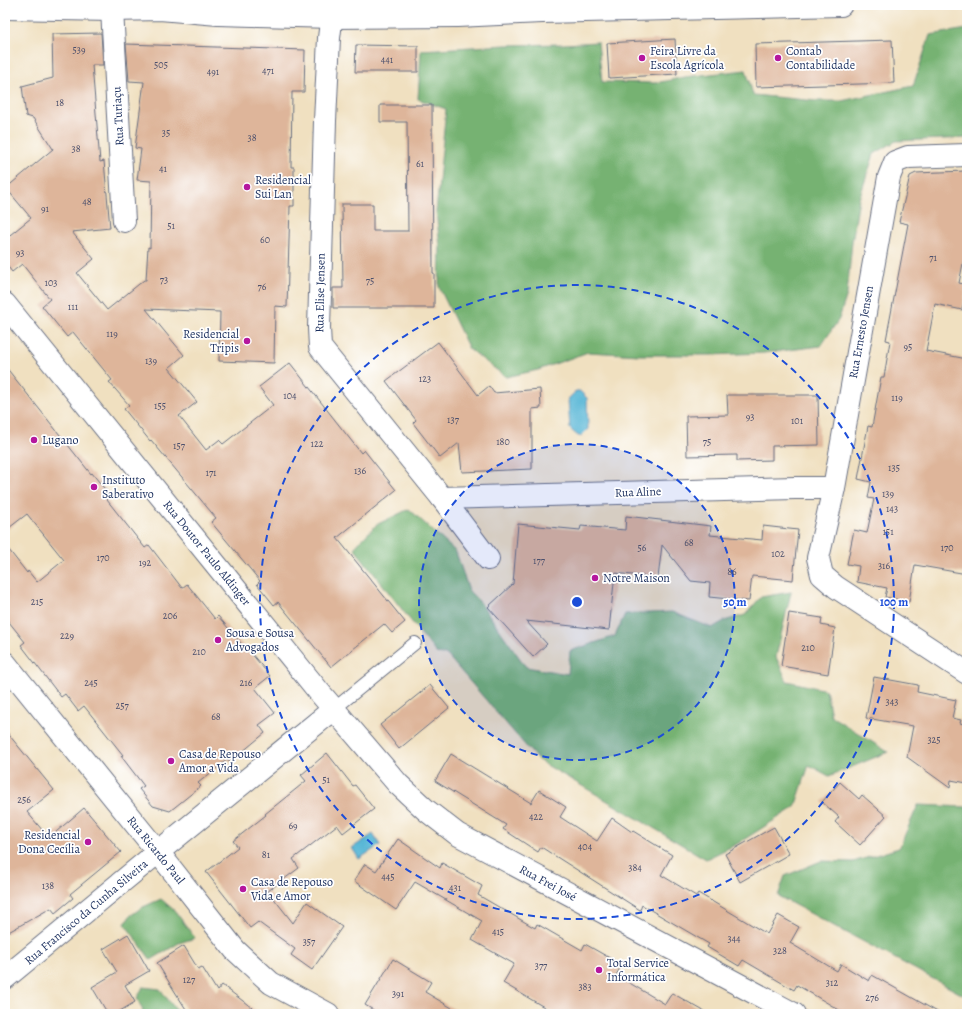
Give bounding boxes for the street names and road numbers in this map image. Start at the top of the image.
street label: Rua Turiaçu [108,85,128,146]
street label: Rua Elise Jensen [311,253,329,333]
street label: Rua Ernesto Jensen [845,284,877,380]
street label: Rua Aline [615,483,661,501]
street label: Rua Doutor Paulo Aldinger [160,497,255,609]
street label: Rua Ricardo Paul [124,813,188,887]
street label: Rua Francisco da Cunha Silveira [21,855,151,968]
street label: Rua Frei José [517,861,579,905]

